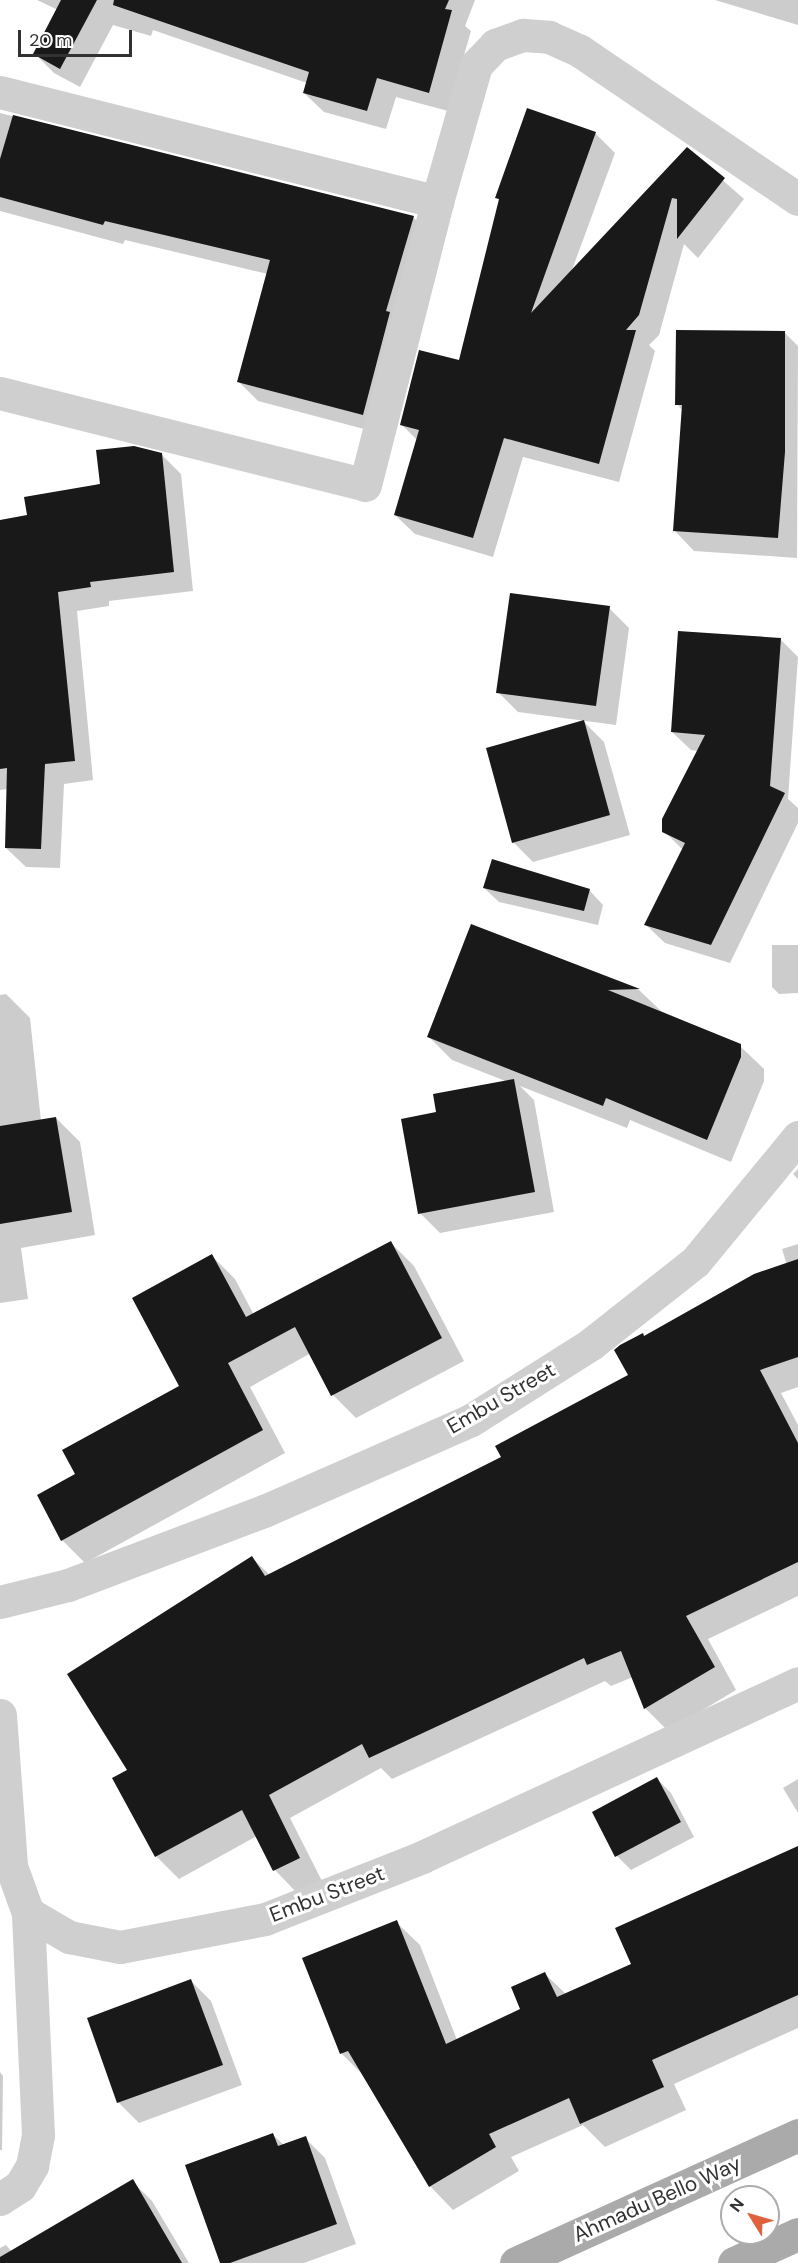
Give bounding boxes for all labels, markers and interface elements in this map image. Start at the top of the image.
scale bar [21,18,135,56]
text: 20 m [29,28,72,52]
street label: Embu Street [442,1357,560,1439]
street label: Embu Street [266,1861,388,1927]
street label: Ahmadu Bello Way [569,2151,745,2247]
north arrow [720,2185,780,2245]
text: N [725,2194,749,2216]

